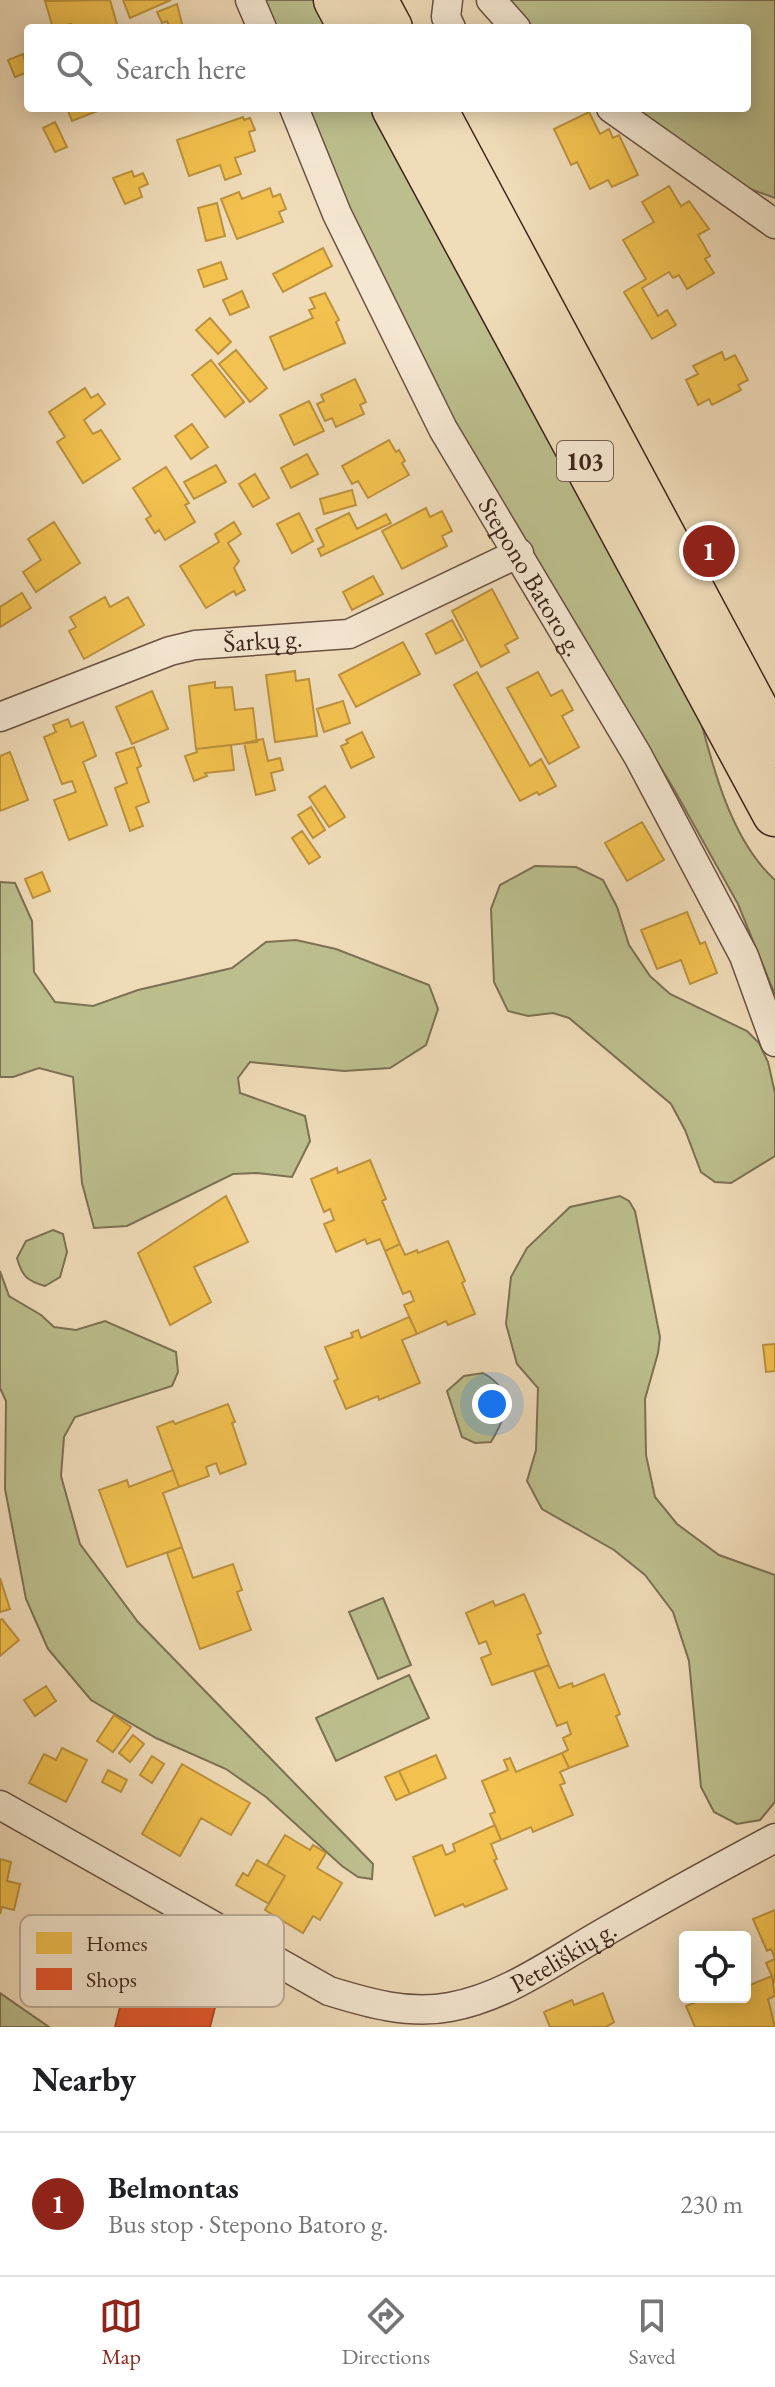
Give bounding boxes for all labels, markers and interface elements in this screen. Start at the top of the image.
search box [24,24,751,112]
icon: search [52,46,96,90]
text: Search here [116,49,246,88]
road number: 103 [557,441,613,481]
street label: Stepono Batoro g. [471,491,592,662]
pin: 1 [683,521,735,581]
street label: Šarkų g. [222,620,304,660]
your location [472,1384,512,1424]
street label: Peteliškių g. [505,1912,622,2001]
legend [20,1915,284,2007]
text: Homes [86,1929,148,1958]
map controls [679,1931,751,2003]
button: locate [679,1931,751,2003]
text: Shops [86,1965,137,1994]
text: Nearby [32,2057,136,2101]
text: Belmontas [108,2168,239,2207]
text: 1 [51,2187,65,2221]
text: 230 m [680,2187,743,2221]
text: Bus stop · Stepono Batoro g. [108,2207,388,2241]
tab: Map [99,2294,143,2371]
tab: Directions [342,2294,430,2371]
tab: Saved [629,2294,676,2371]

